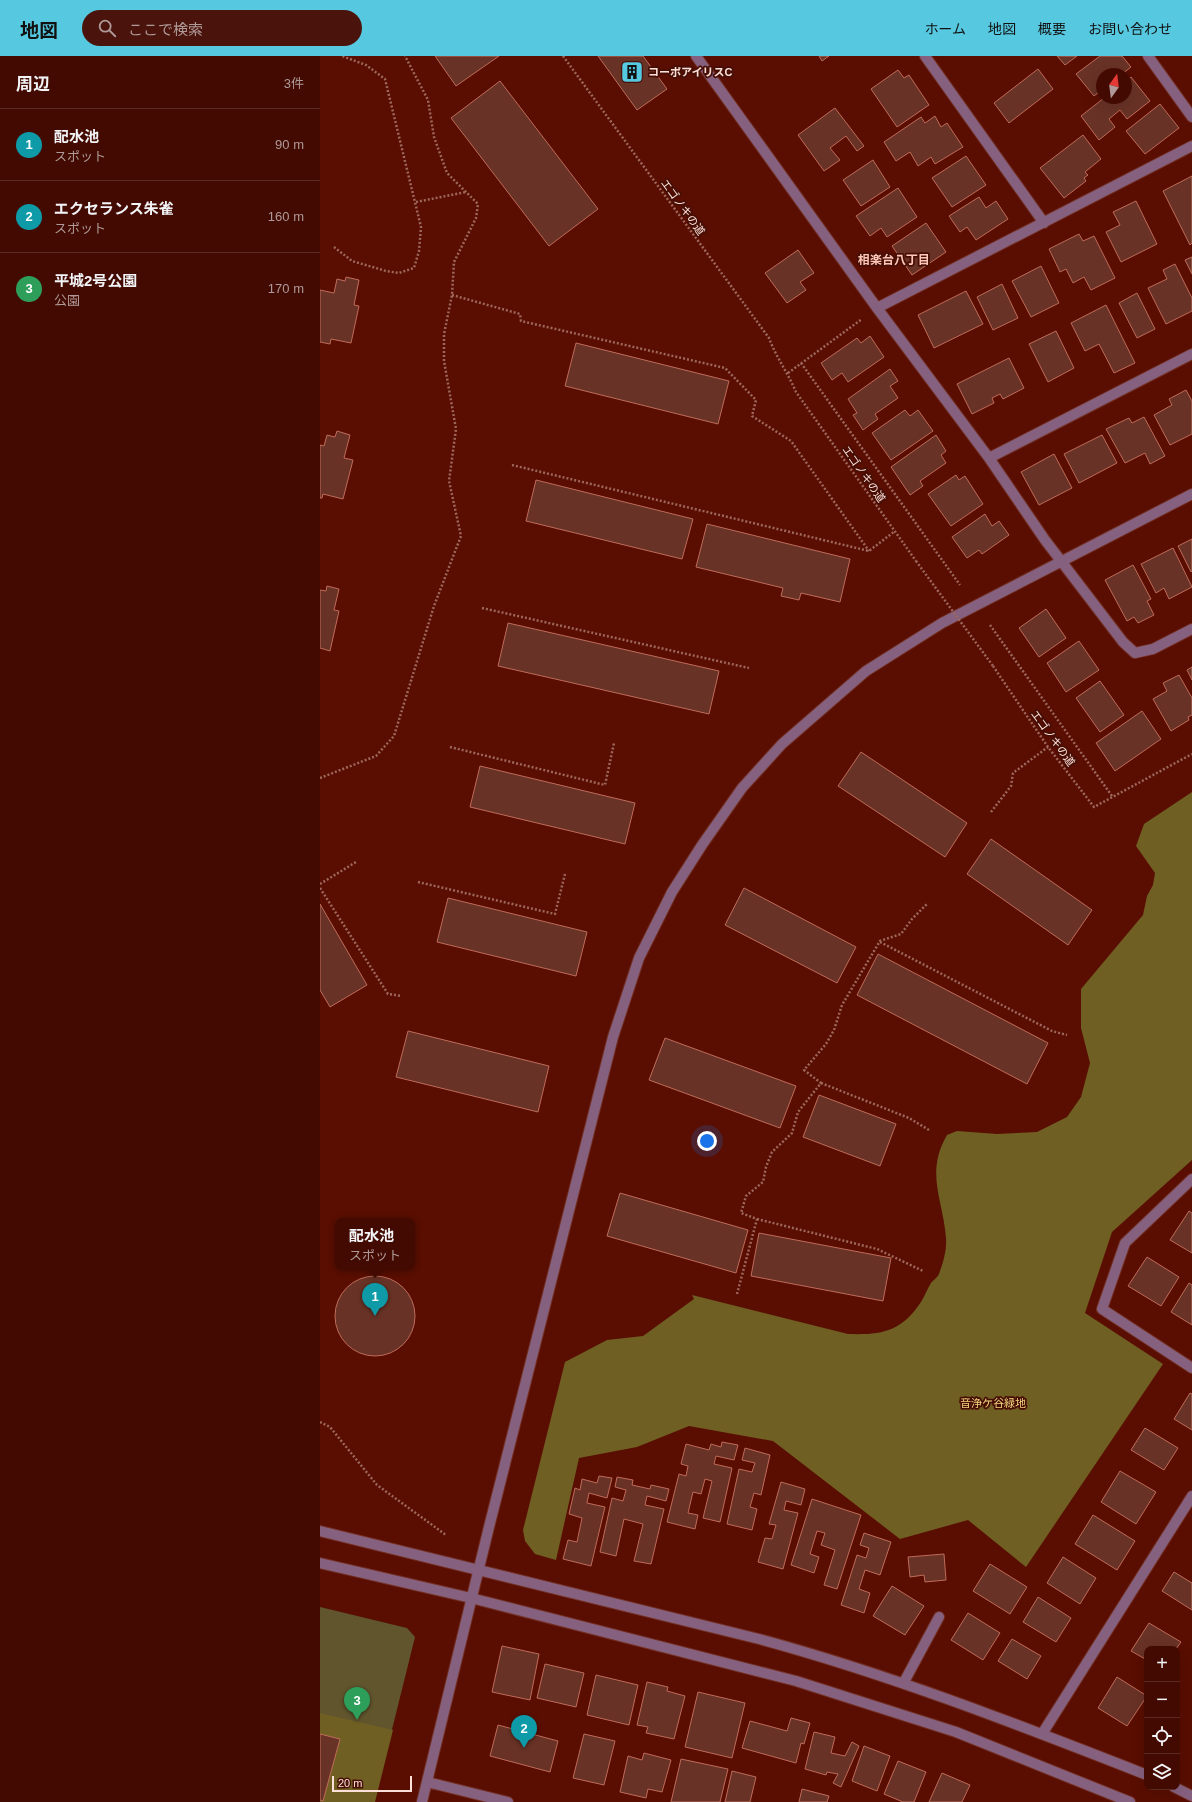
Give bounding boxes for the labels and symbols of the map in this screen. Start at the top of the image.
building icon: コーポアイリスC [619,59,645,85]
place label: コーポアイリスC [648,66,732,78]
north arrow [1096,68,1132,104]
street label: エゴノキの道 [659,177,707,237]
district label: 相楽台八丁目 [858,253,930,267]
street label: エゴノキの道 [840,444,888,504]
street label: エゴノキの道 [1029,708,1077,768]
your location [697,1131,717,1151]
pin: 1 [362,1283,388,1316]
park label: 音浄ケ谷緑地 [960,1397,1026,1409]
pin: 3 [344,1687,370,1720]
pin: 2 [511,1715,537,1748]
scale bar [332,1774,412,1793]

